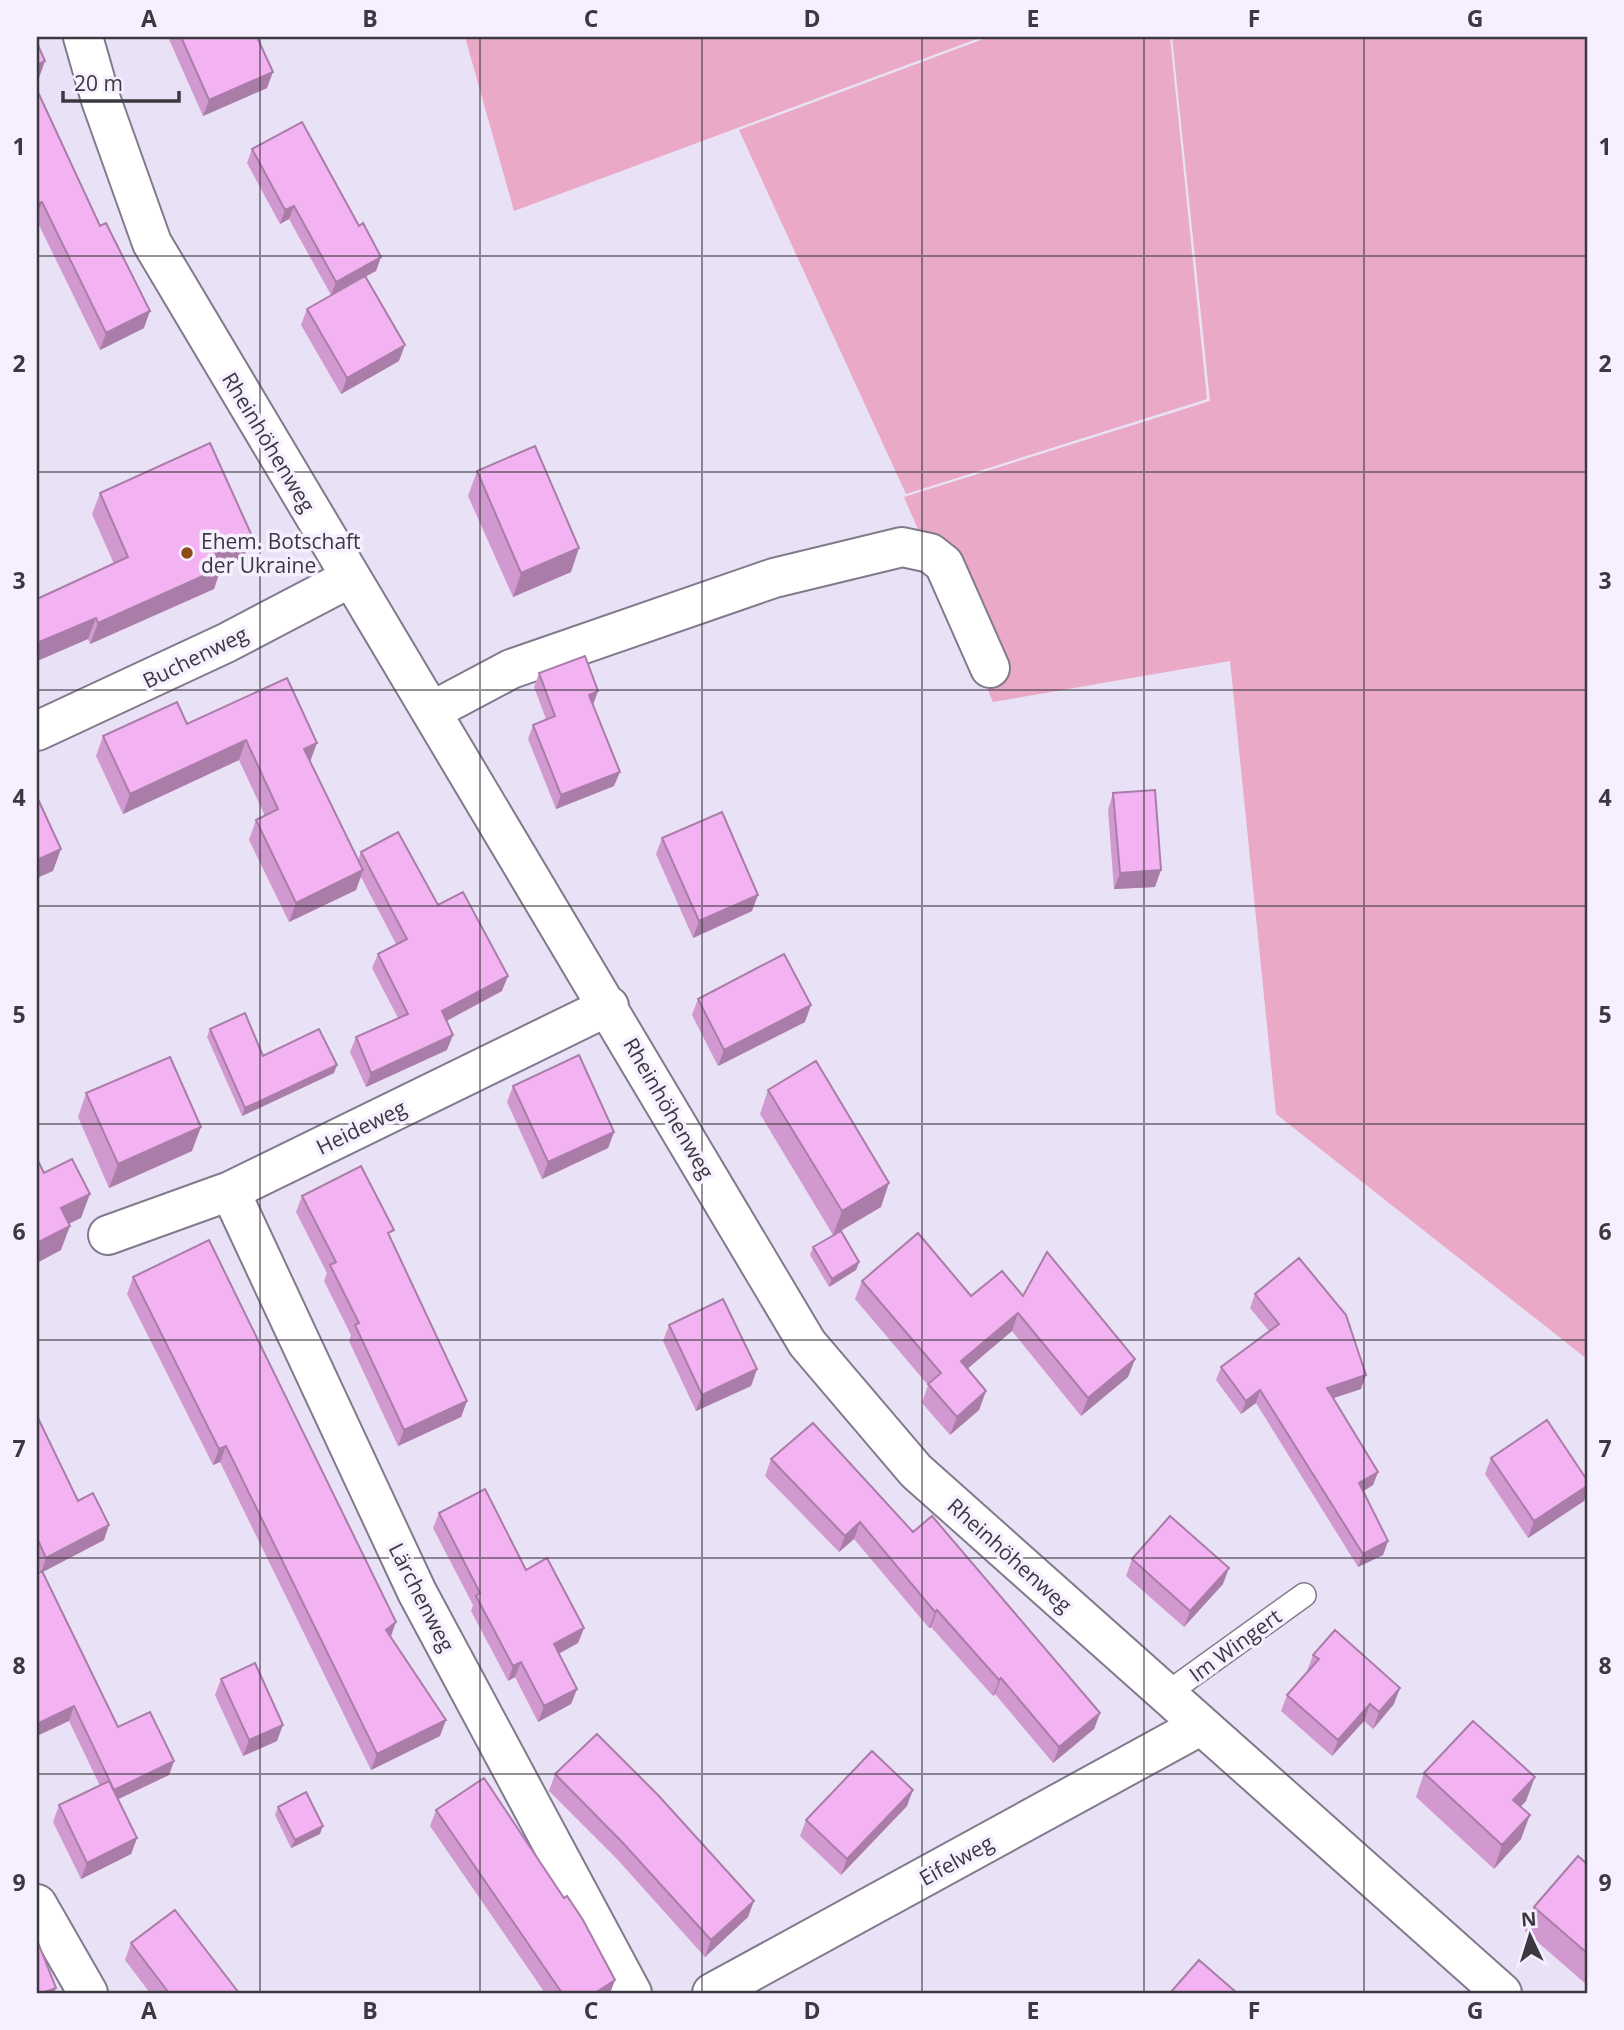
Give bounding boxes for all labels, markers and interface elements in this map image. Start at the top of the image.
text: A [141,2,157,34]
text: B [362,2,378,34]
text: C [584,2,598,34]
text: D [803,2,821,34]
text: E [1027,2,1039,34]
text: F [1248,2,1260,34]
text: G [1467,2,1483,34]
scale bar [63,60,178,104]
text: 20 m [74,69,123,97]
text: 1 [12,130,26,162]
text: 1 [1598,130,1612,162]
text: 2 [12,347,26,379]
text: 2 [1598,347,1612,379]
street label: Rheinhöhenweg [216,367,322,517]
place label: Ehem. Botschaft der Ukraine [201,527,361,579]
marker: Ehem. Botschaft der Ukraine [179,545,195,561]
text: 3 [12,564,26,596]
text: 3 [1598,564,1612,596]
street label: Buchenweg [138,620,252,694]
text: 4 [12,781,26,813]
text: 4 [1598,781,1612,813]
text: 5 [12,998,26,1030]
text: 5 [1598,998,1612,1030]
street label: Rheinhöhenweg [617,1032,721,1184]
street label: Heideweg [311,1093,411,1161]
text: 6 [12,1215,26,1247]
text: 6 [1598,1215,1612,1247]
text: 7 [12,1432,26,1464]
text: 7 [1598,1432,1612,1464]
street label: Rheinhöhenweg [942,1492,1078,1618]
street label: Lärchenweg [383,1538,461,1656]
street label: Im Wingert [1183,1602,1287,1688]
text: 8 [12,1649,26,1681]
text: 8 [1598,1649,1612,1681]
street label: Eifelweg [914,1828,998,1892]
text: 9 [12,1866,26,1898]
text: 9 [1598,1866,1612,1898]
north arrow [1494,1900,1564,1970]
text: N [1520,1906,1537,1933]
text: A [141,1994,157,2026]
text: B [362,1994,378,2026]
text: C [584,1994,598,2026]
text: D [803,1994,821,2026]
text: E [1027,1994,1039,2026]
text: F [1248,1994,1260,2026]
text: G [1467,1994,1483,2026]

